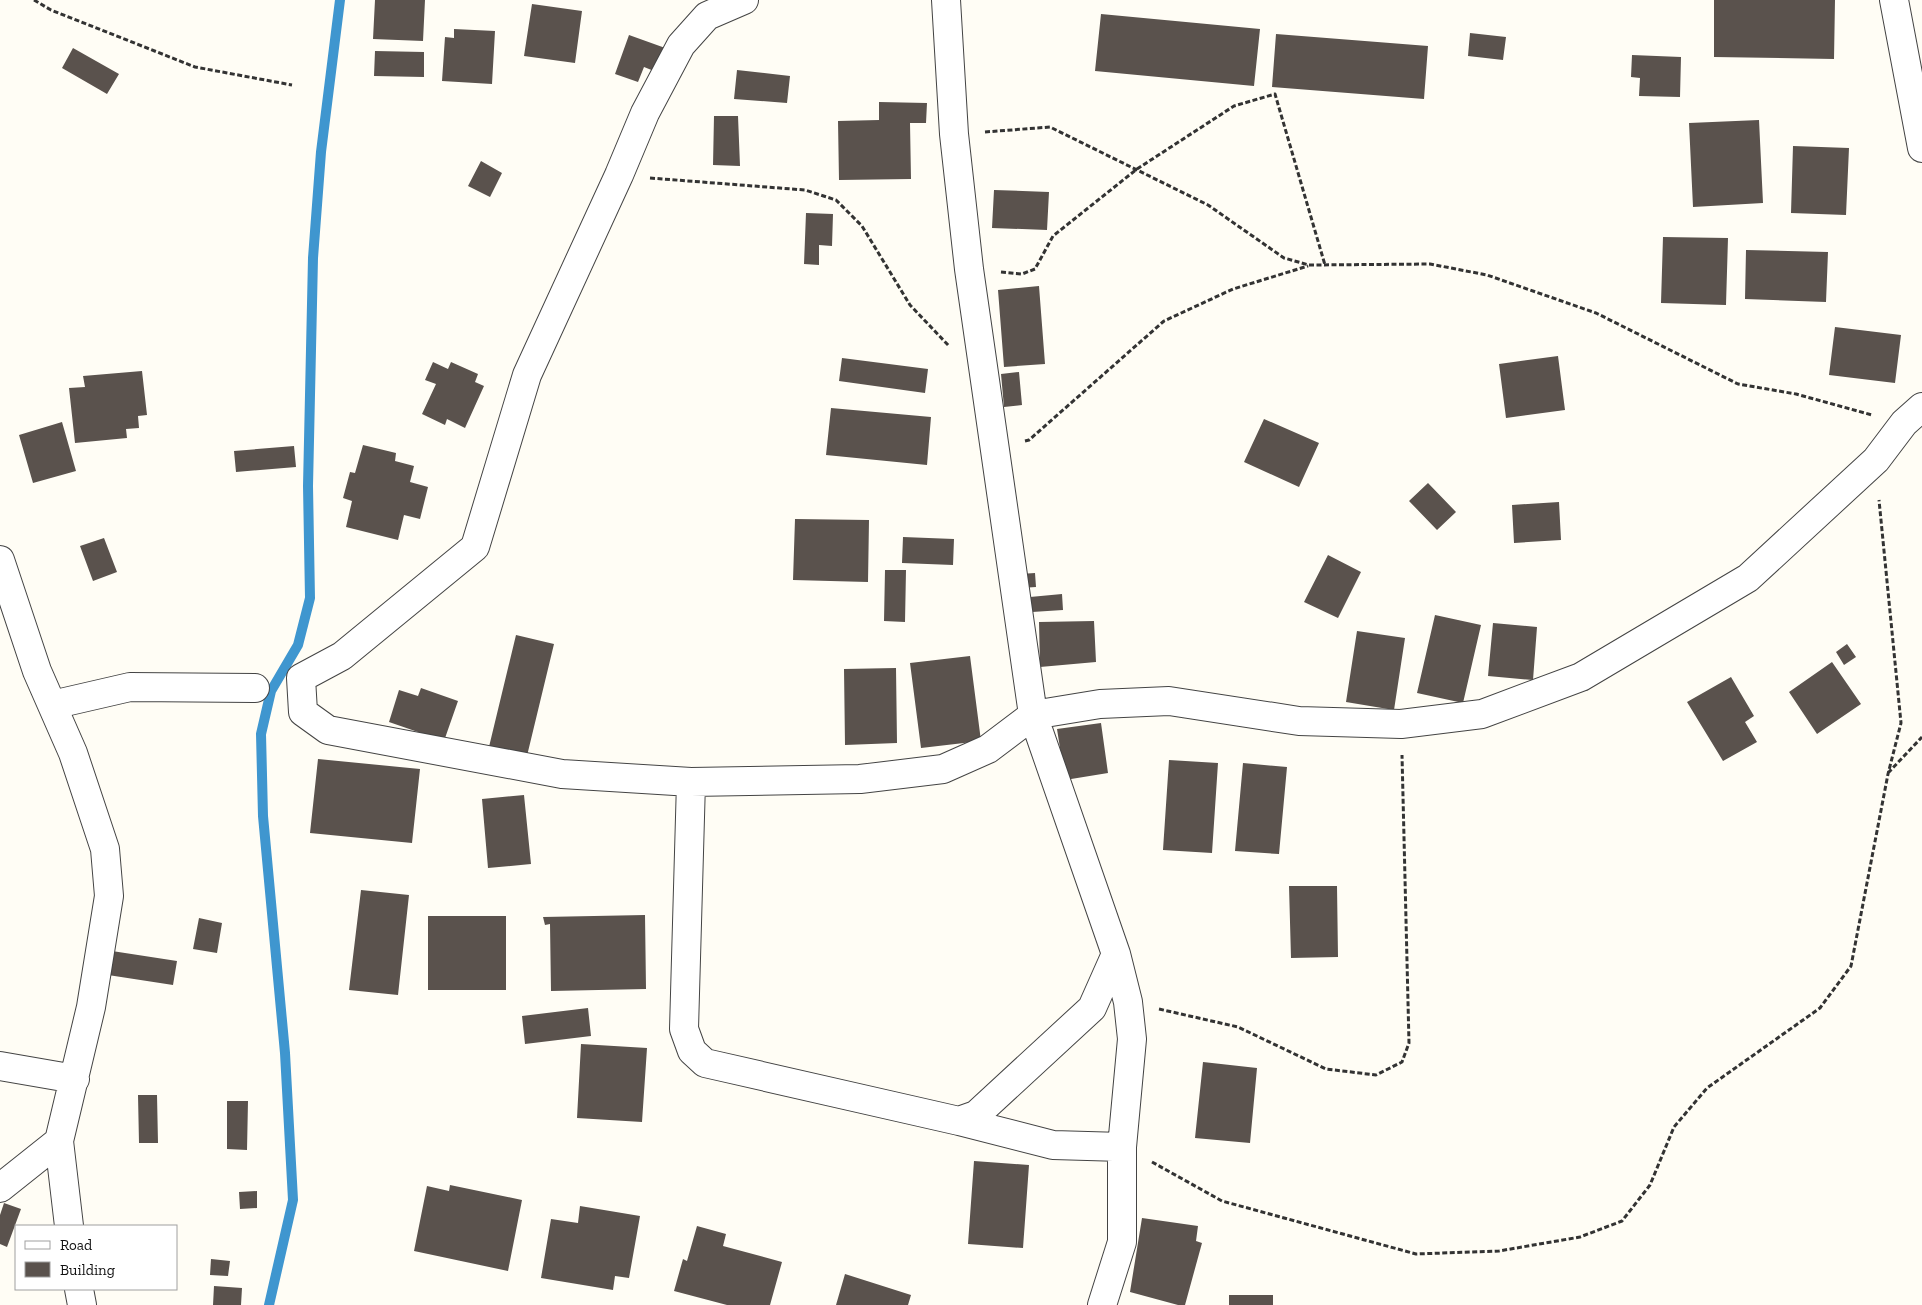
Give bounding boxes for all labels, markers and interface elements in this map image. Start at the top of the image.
legend [15,1225,178,1290]
text: Road [60,1236,93,1254]
text: Building [60,1261,115,1279]

